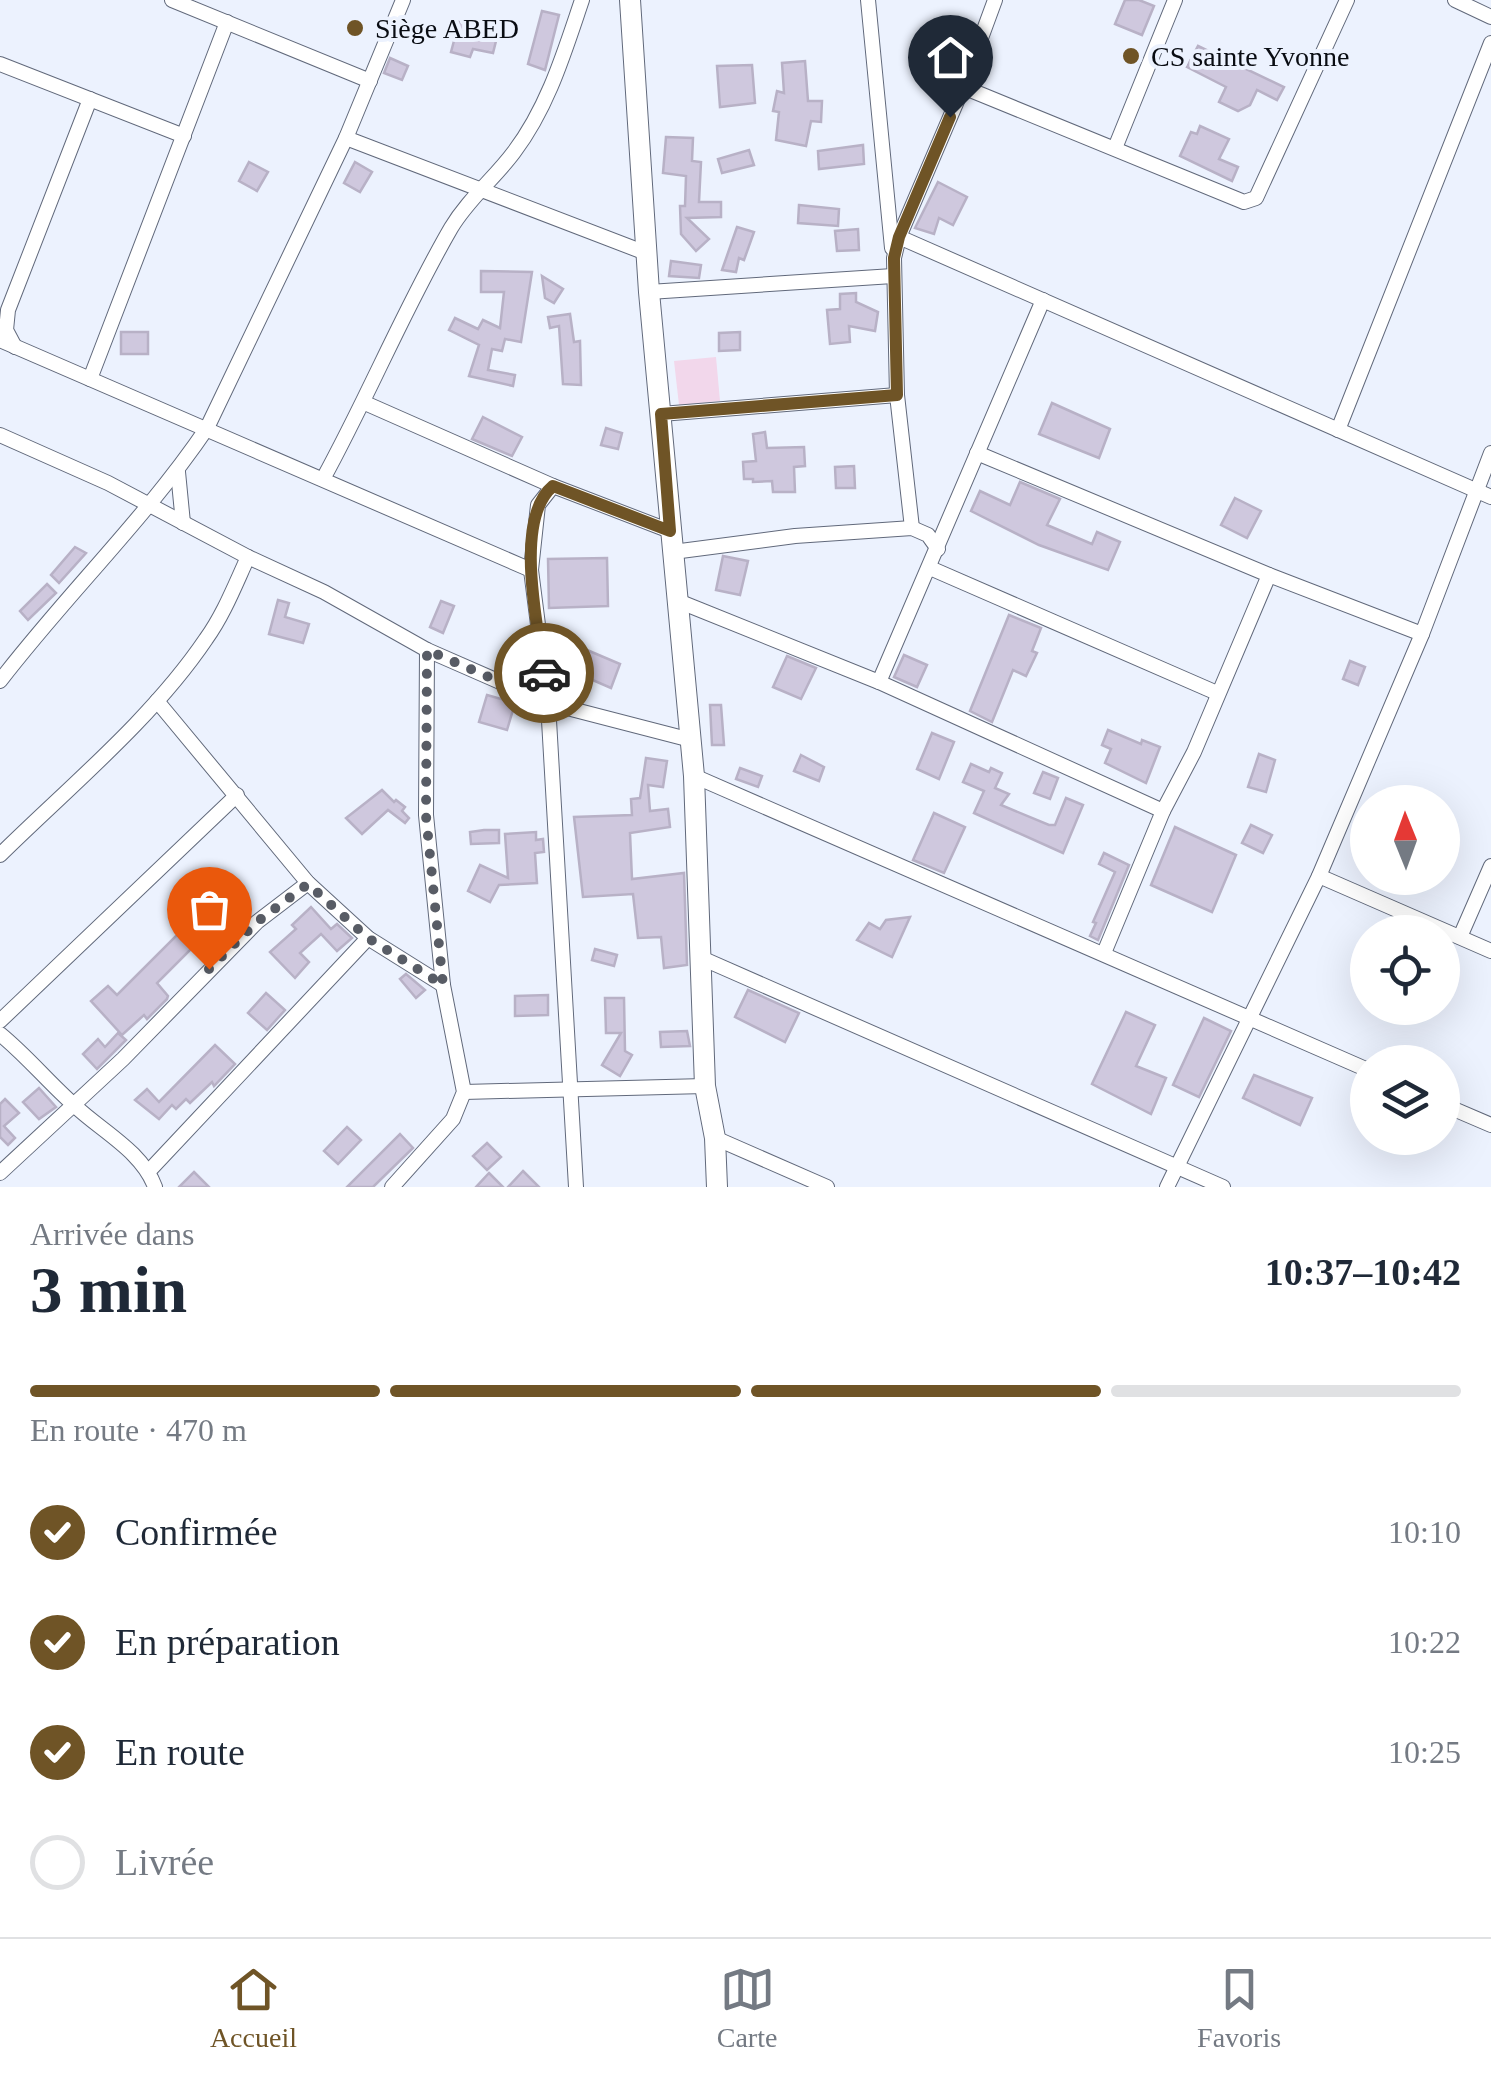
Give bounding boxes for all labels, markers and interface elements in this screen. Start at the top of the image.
place label: Siège ABED [375,13,519,44]
pin [908,15,993,118]
marker: Siège ABED [344,17,366,39]
icon: home [923,30,978,85]
place label: CS sainte Yvonne [1151,41,1349,72]
marker: CS sainte Yvonne [1120,45,1142,67]
courier [494,623,594,723]
icon: car [517,646,572,701]
north arrow [1350,785,1460,895]
map controls [1350,785,1460,1155]
pin [167,867,252,970]
icon: bag [182,882,237,937]
button: locate [1350,915,1460,1025]
button: layers [1350,1045,1460,1155]
text: Arrivée dans [30,1216,194,1252]
text: 10:37–10:42 [1265,1251,1461,1293]
text: 3 min [30,1254,187,1326]
text: En route · 470 m [30,1412,247,1448]
icon: check [30,1505,85,1560]
text: Confirmée [115,1511,278,1553]
text: 10:10 [1388,1514,1461,1550]
icon: check [30,1615,85,1670]
text: En préparation [115,1621,340,1663]
text: 10:22 [1388,1624,1461,1660]
icon: check [30,1725,85,1780]
text: En route [115,1731,245,1773]
text: 10:25 [1388,1734,1461,1770]
text: Livrée [115,1841,214,1883]
tab: Accueil [210,1962,297,2054]
tab: Carte [717,1962,777,2054]
tab: Favoris [1197,1962,1281,2054]

